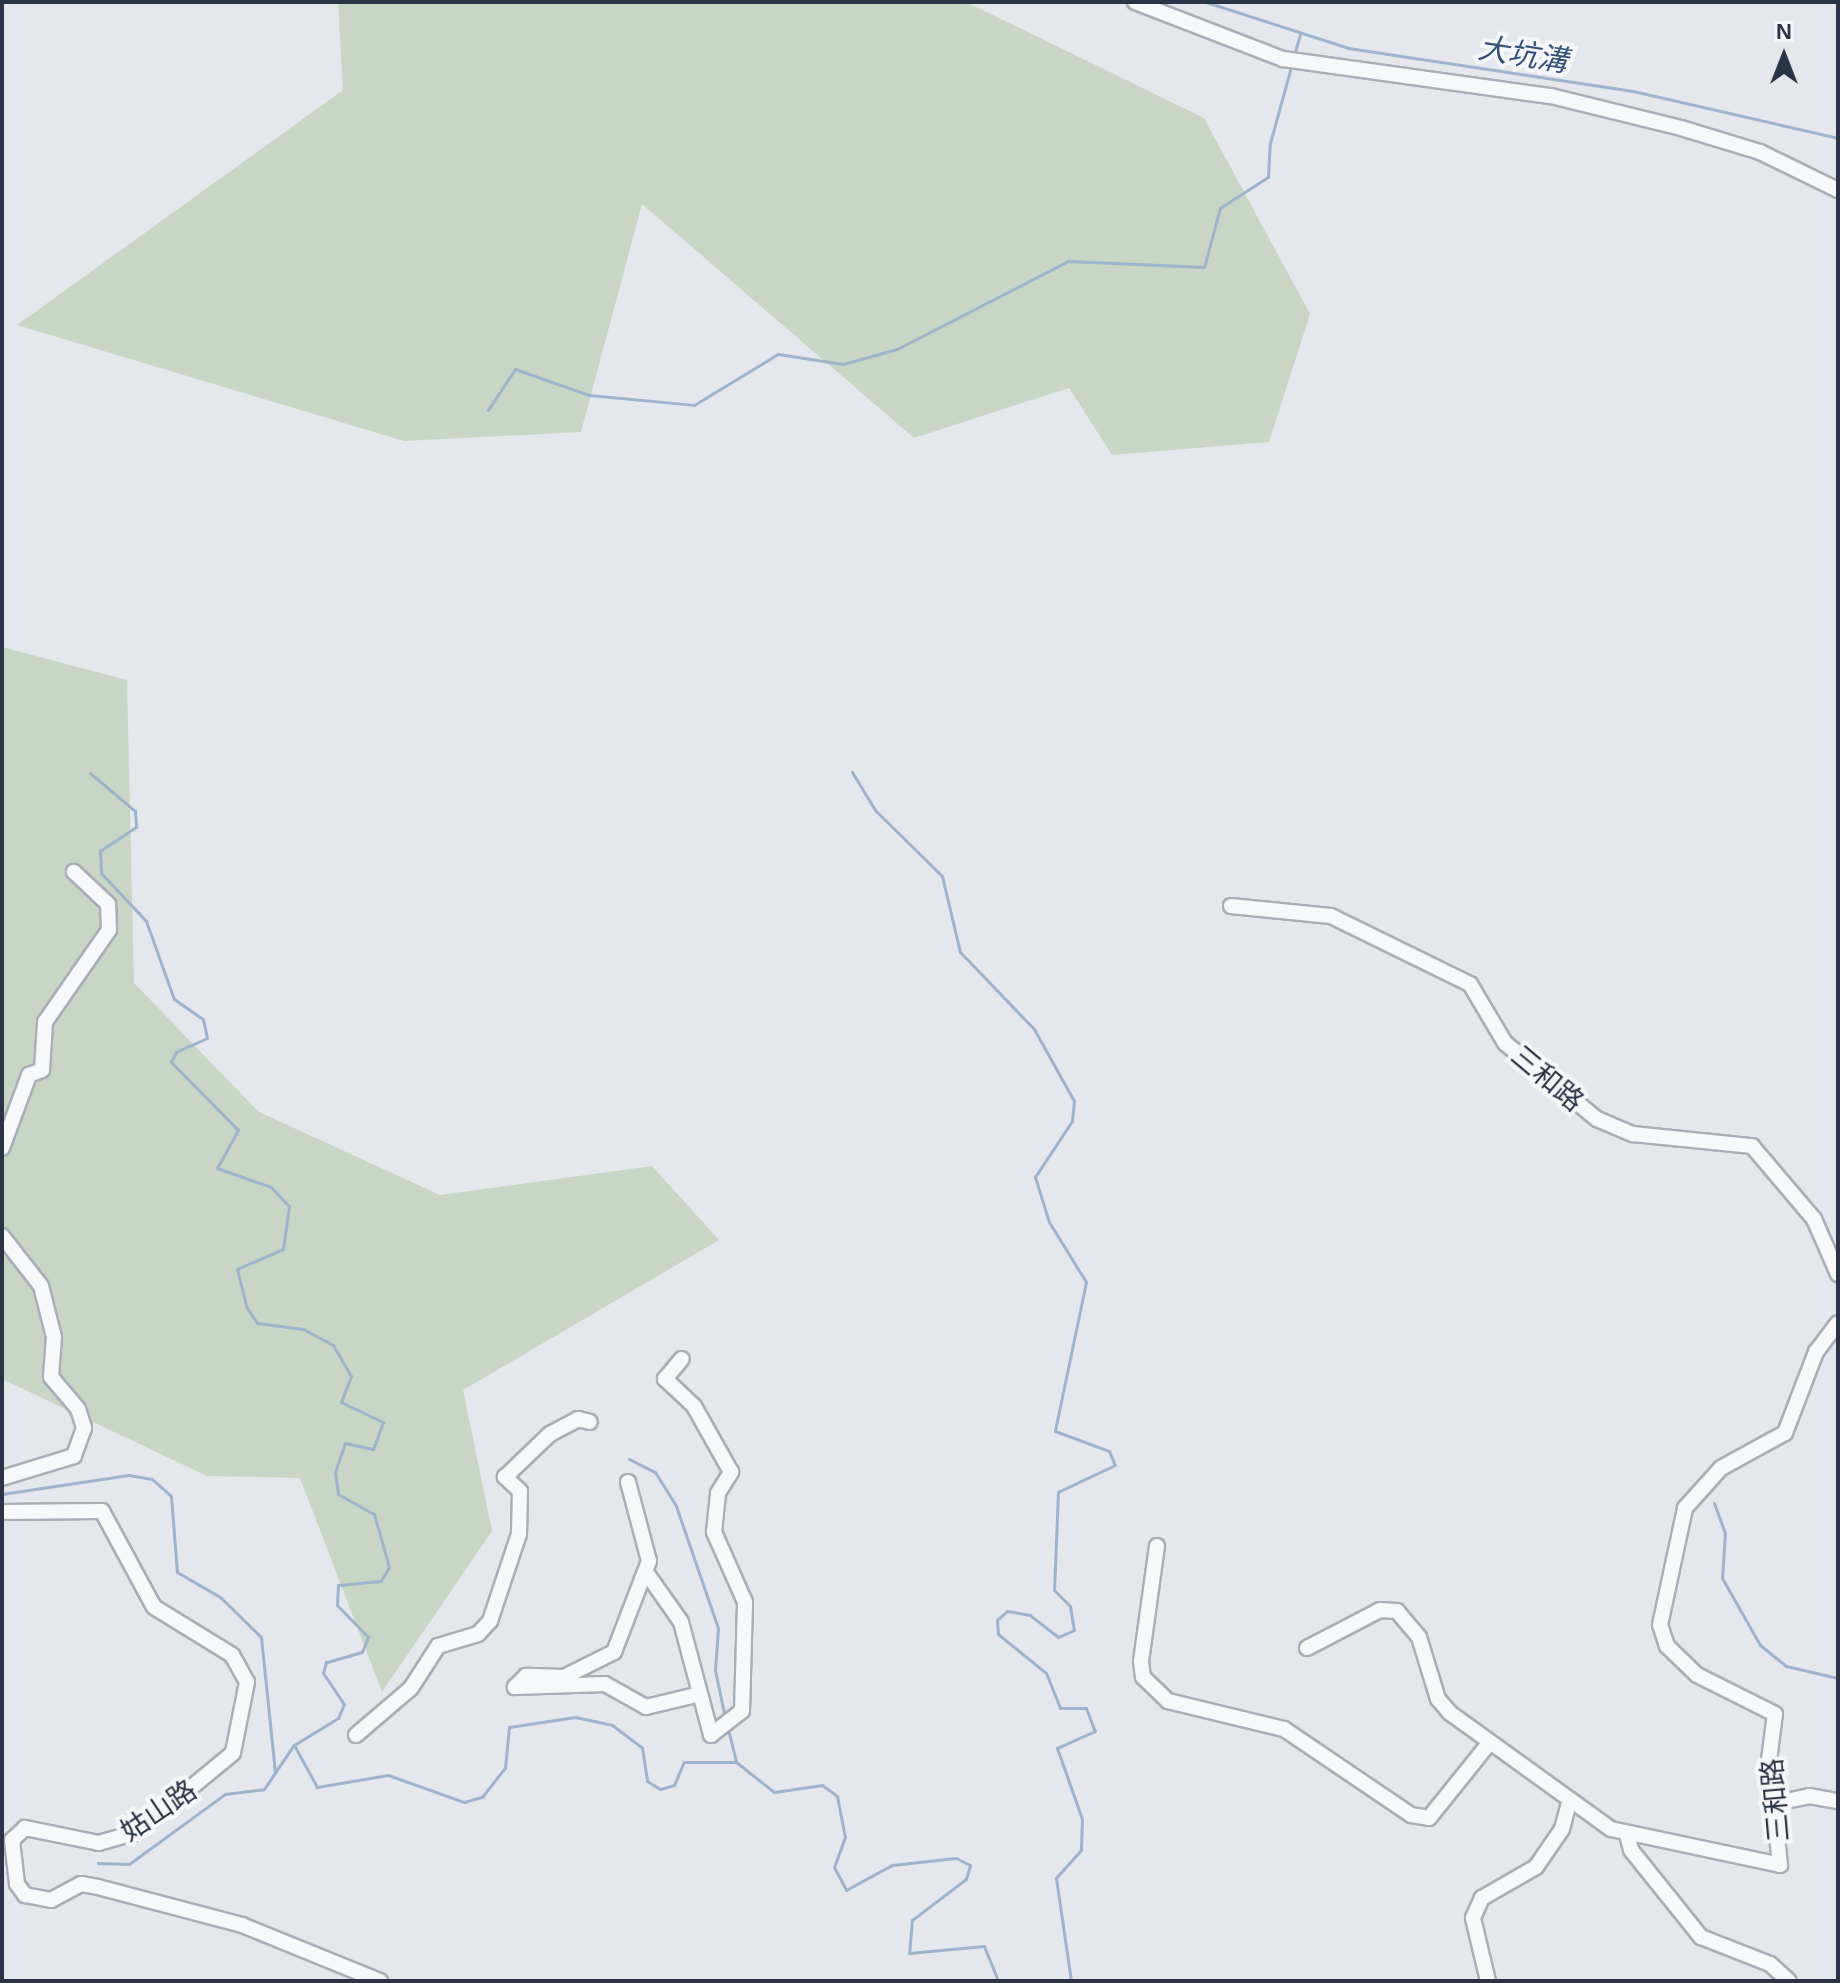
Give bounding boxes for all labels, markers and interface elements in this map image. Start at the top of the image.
north arrow [1744,16,1824,96]
text: N [1776,19,1792,44]
water label: 大坑溝 [1476,30,1570,80]
street label: 三和路 [1504,1039,1590,1119]
street label: 三和路 [1756,1757,1796,1843]
street label: 姑山路 [115,1774,203,1848]

